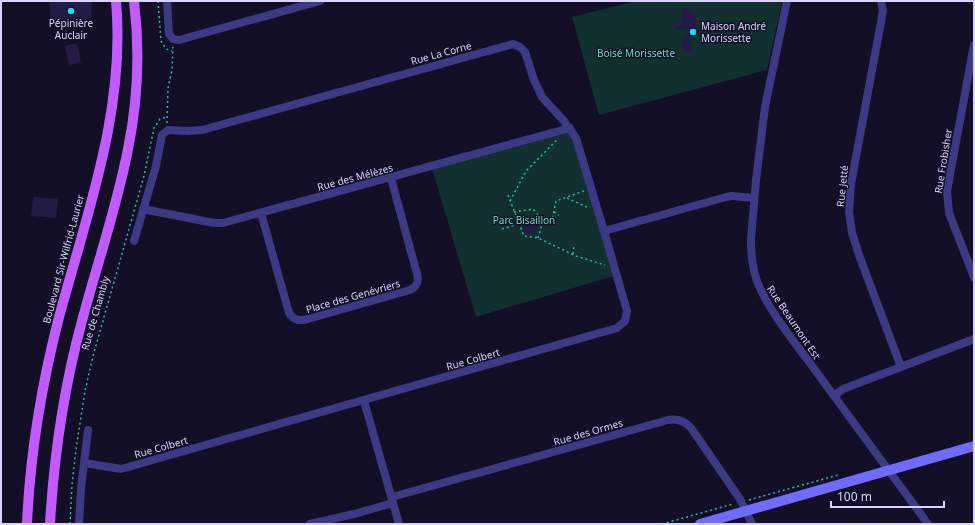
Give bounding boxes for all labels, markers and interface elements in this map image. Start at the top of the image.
marker: Pépinière Auclair [66,6,76,16]
place label: Pépinière Auclair [49,16,94,42]
place label: Maison André Morissette [701,19,767,45]
marker: Maison André Morissette [688,27,698,37]
street label: Rue La Corne [409,38,473,68]
park label: Boisé Morissette [597,46,675,60]
street label: Rue Frobisher [931,128,955,194]
street label: Rue des Mélèzes [316,160,395,194]
street label: Rue Jetté [833,164,851,208]
street label: Boulevard Sir-Wilfrid-Laurier [39,193,87,325]
park label: Parc Bisaillon [493,213,555,227]
street label: Rue de Chambly [78,274,112,352]
street label: Place des Genévriers [304,276,402,316]
street label: Rue Beaumont Est [764,282,824,362]
street label: Rue Colbert [445,345,502,373]
street label: Rue des Ormes [552,415,625,449]
street label: Rue Colbert [133,433,190,461]
scale bar [831,483,944,509]
text: 100 m [837,488,872,505]

